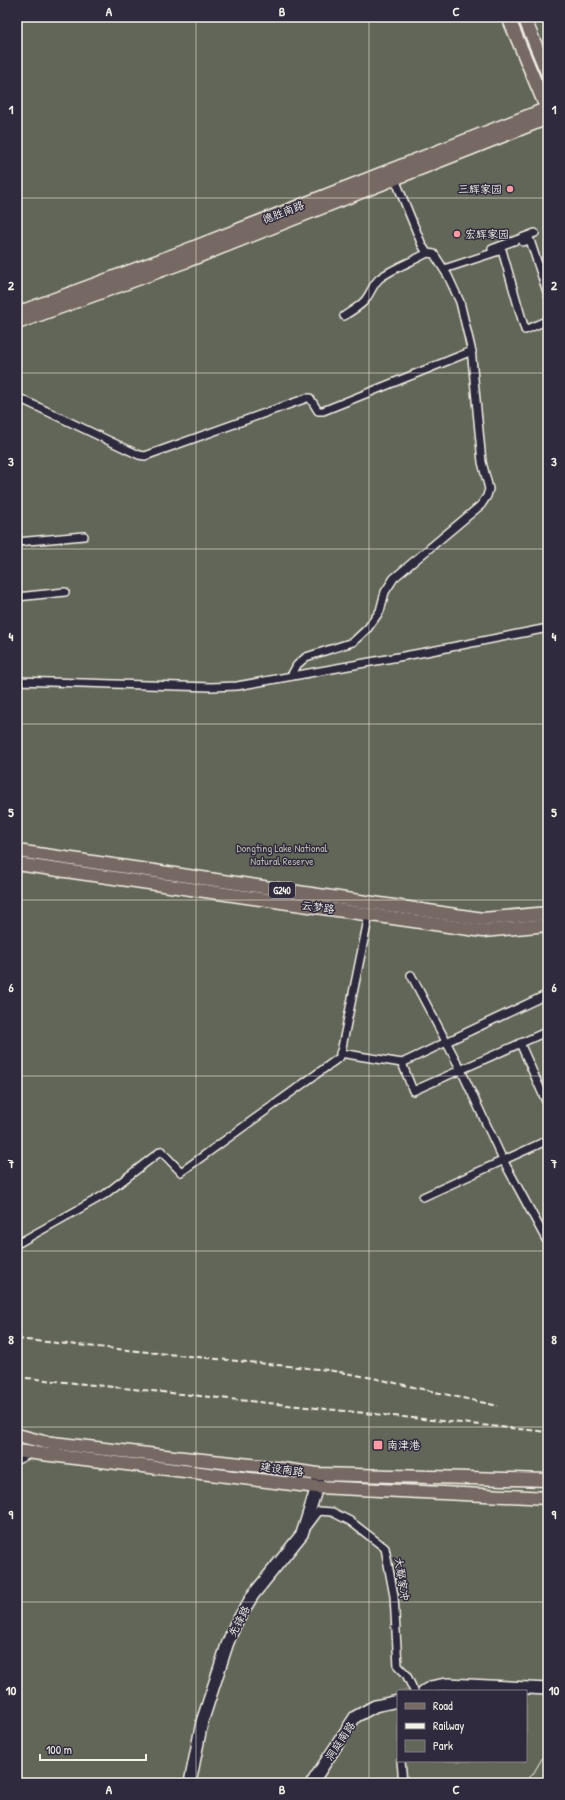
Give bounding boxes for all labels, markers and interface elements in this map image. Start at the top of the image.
text: A [106,2,113,20]
text: B [279,2,286,20]
text: C [452,2,460,20]
text: 1 [9,100,14,118]
text: 1 [552,100,557,118]
place label: 三辉家园 [458,182,502,196]
marker: 三辉家园 [505,184,515,194]
street label: 德胜南路 [260,198,306,226]
place label: 宏辉家园 [465,227,509,241]
marker: 宏辉家园 [452,229,462,239]
text: 2 [8,276,15,294]
text: 2 [551,276,558,294]
text: 3 [8,452,14,470]
text: 3 [551,452,557,470]
text: 4 [9,627,14,645]
text: 4 [552,627,557,645]
text: 5 [8,803,14,821]
text: 5 [551,803,557,821]
park label: Dongting Lake National Natural Reserve [236,841,328,868]
road number: G240 [269,882,295,898]
street label: 云梦路 [301,898,335,916]
text: 6 [8,978,14,996]
text: 6 [551,978,557,996]
text: 7 [7,1154,15,1172]
text: 7 [550,1154,558,1172]
text: 8 [8,1330,14,1348]
text: 8 [551,1330,557,1348]
place label: 南津港 [387,1438,421,1452]
marker: 南津港 [372,1439,384,1451]
street label: 建设南路 [259,1459,305,1479]
text: 9 [9,1505,14,1523]
text: 9 [552,1505,557,1523]
street label: 大鄢家冲 [392,1556,412,1602]
street label: 先锋路 [225,1603,253,1639]
text: 10 [6,1681,16,1699]
text: 10 [549,1681,559,1699]
legend [397,1690,527,1762]
text: Road [433,1697,453,1714]
text: Railway [433,1717,464,1734]
street label: 洞庭南路 [322,1719,358,1763]
scale bar [40,1736,146,1762]
text: Park [433,1737,453,1754]
text: 100 m [46,1741,72,1758]
text: A [106,1780,113,1798]
text: B [279,1780,286,1798]
text: C [452,1780,460,1798]

